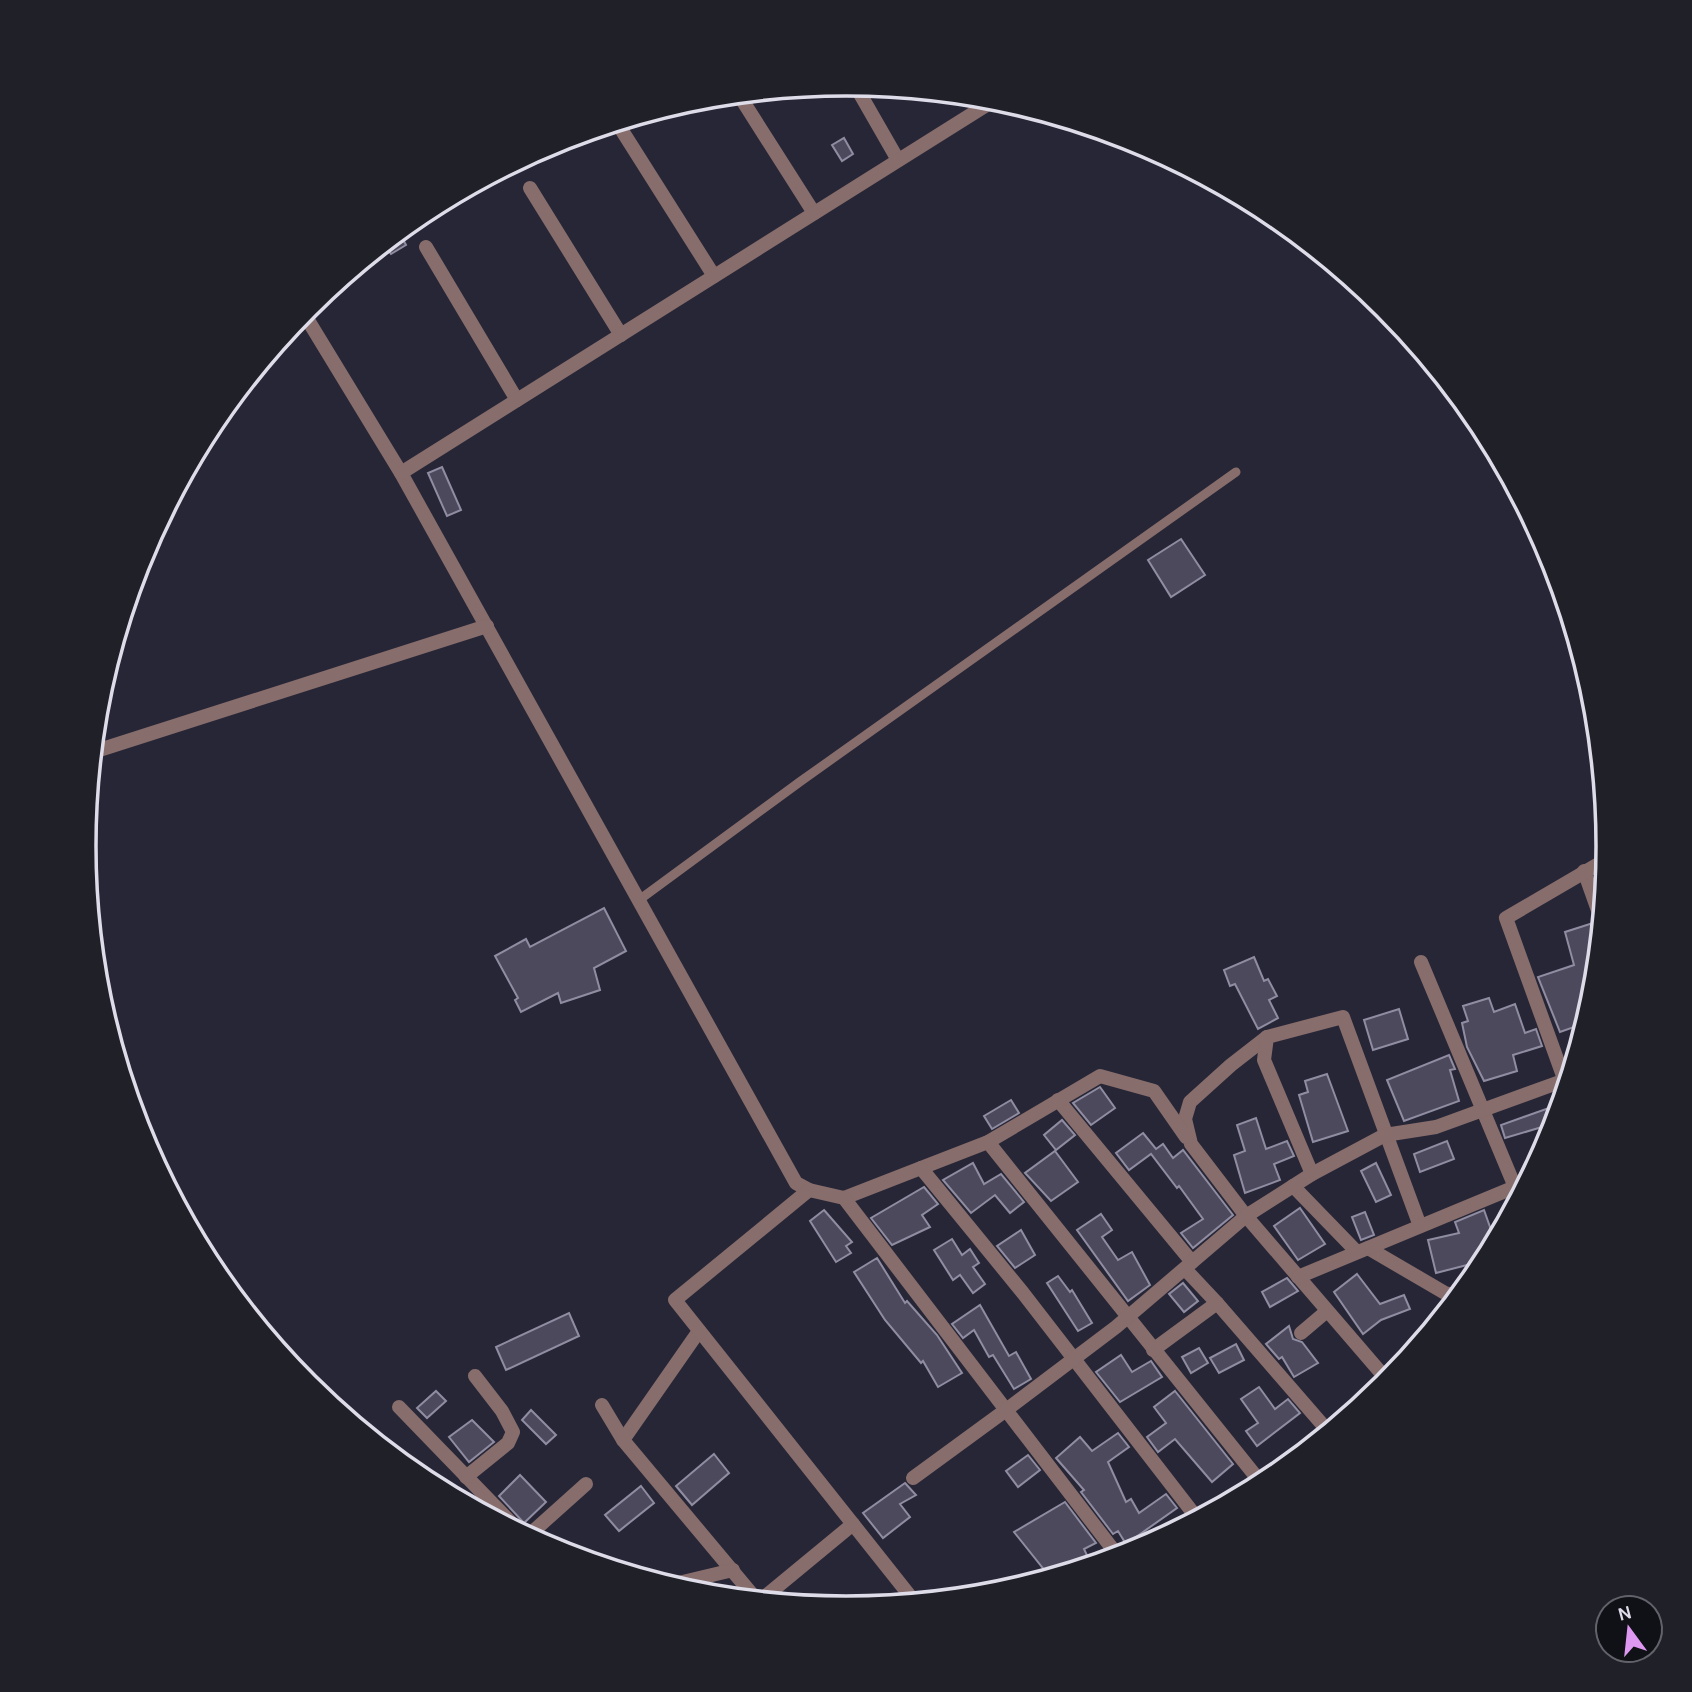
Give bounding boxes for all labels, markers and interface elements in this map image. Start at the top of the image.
north arrow [1594,1594,1664,1664]
text: N [1615,1601,1634,1626]

